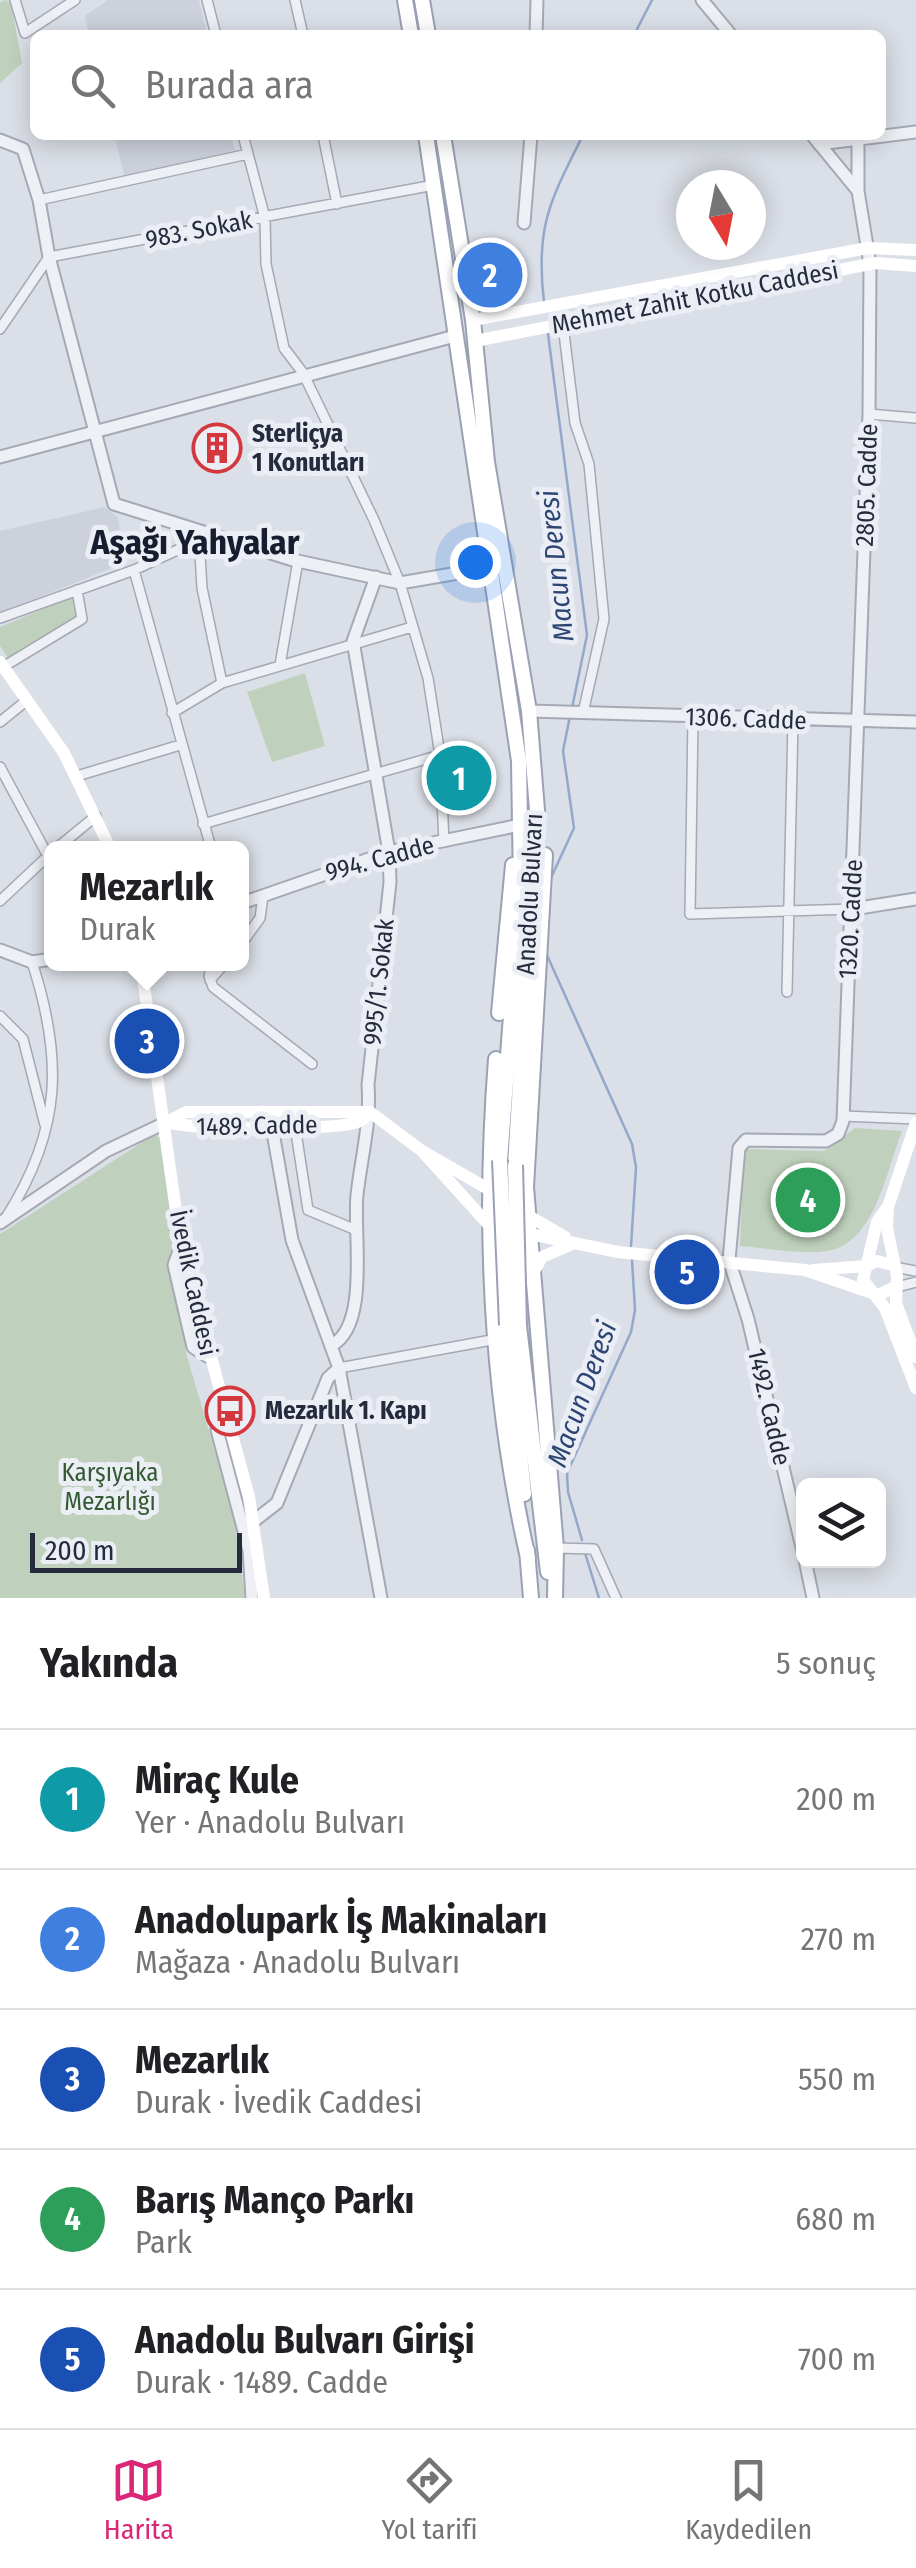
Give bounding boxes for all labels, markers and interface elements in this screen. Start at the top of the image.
search box [30,30,886,140]
icon: search [65,58,120,113]
text: Burada ara [145,62,314,108]
north arrow [676,170,766,260]
street label: 983. Sokak [143,205,255,255]
pin: 2 [458,238,522,312]
street label: Mehmet Zahit Kotku Caddesi [549,255,841,341]
place label: Sterliçya 1 Konutları [252,419,365,478]
building icon: Sterliçya 1 Konutları [191,422,243,474]
street label: 2805. Cadde [850,423,884,547]
water label: Macun Deresi [532,488,580,644]
district label: Aşağı Yahyalar [89,521,300,564]
your location [450,537,501,588]
street label: 1306. Cadde [685,702,807,736]
pin: 1 [426,740,492,816]
street label: Anadolu Bulvarı [511,812,549,976]
street label: 994. Cadde [322,830,438,888]
popup [44,841,249,971]
street label: 1320. Cadde [833,858,869,980]
text: Mezarlık [79,864,214,910]
text: Durak [79,910,156,948]
street label: 995/1. Sokak [357,917,401,1047]
pin: 3 [114,1004,180,1078]
street label: 1489. Cadde [196,1110,318,1142]
pin: 4 [776,1162,840,1238]
street label: İvedik Caddesi [163,1207,224,1358]
pin: 5 [654,1234,720,1310]
water label: Macun Deresi [540,1317,624,1471]
street label: 1492. Cadde [741,1346,797,1468]
bus stop icon: Mezarlık 1. Kapı [204,1385,256,1437]
place label: Mezarlık 1. Kapı [265,1396,427,1426]
park label: Karşıyaka Mezarlığı [61,1458,159,1517]
map controls [796,1478,886,1568]
button: layers [796,1478,886,1568]
scale bar [30,1528,242,1572]
text: 200 m [45,1534,115,1567]
text: Yakında [40,1638,178,1688]
text: 5 sonuç [776,1644,876,1682]
text: Miraç Kule [135,1757,299,1803]
text: 1 [66,1780,79,1818]
text: 200 m [796,1780,876,1818]
text: Yer · Anadolu Bulvarı [135,1803,405,1841]
text: Anadolupark İş Makinaları [135,1897,547,1943]
text: 2 [65,1920,80,1958]
text: 270 m [801,1920,876,1958]
text: Mağaza · Anadolu Bulvarı [135,1943,460,1981]
text: Mezarlık [135,2037,269,2083]
text: 3 [65,2060,80,2098]
text: 550 m [798,2060,876,2098]
text: Durak · İvedik Caddesi [135,2083,422,2121]
text: Barış Manço Parkı [135,2177,414,2223]
text: 4 [64,2200,81,2238]
text: 680 m [795,2200,876,2238]
text: Park [135,2223,192,2261]
text: Anadolu Bulvarı Girişi [135,2317,475,2363]
text: 5 [65,2340,80,2378]
text: 700 m [798,2340,876,2378]
text: Durak · 1489. Cadde [135,2363,388,2401]
tab: Harita [104,2453,174,2546]
tab: Yol tarifi [382,2453,478,2546]
tab: Kaydedilen [685,2453,812,2546]

